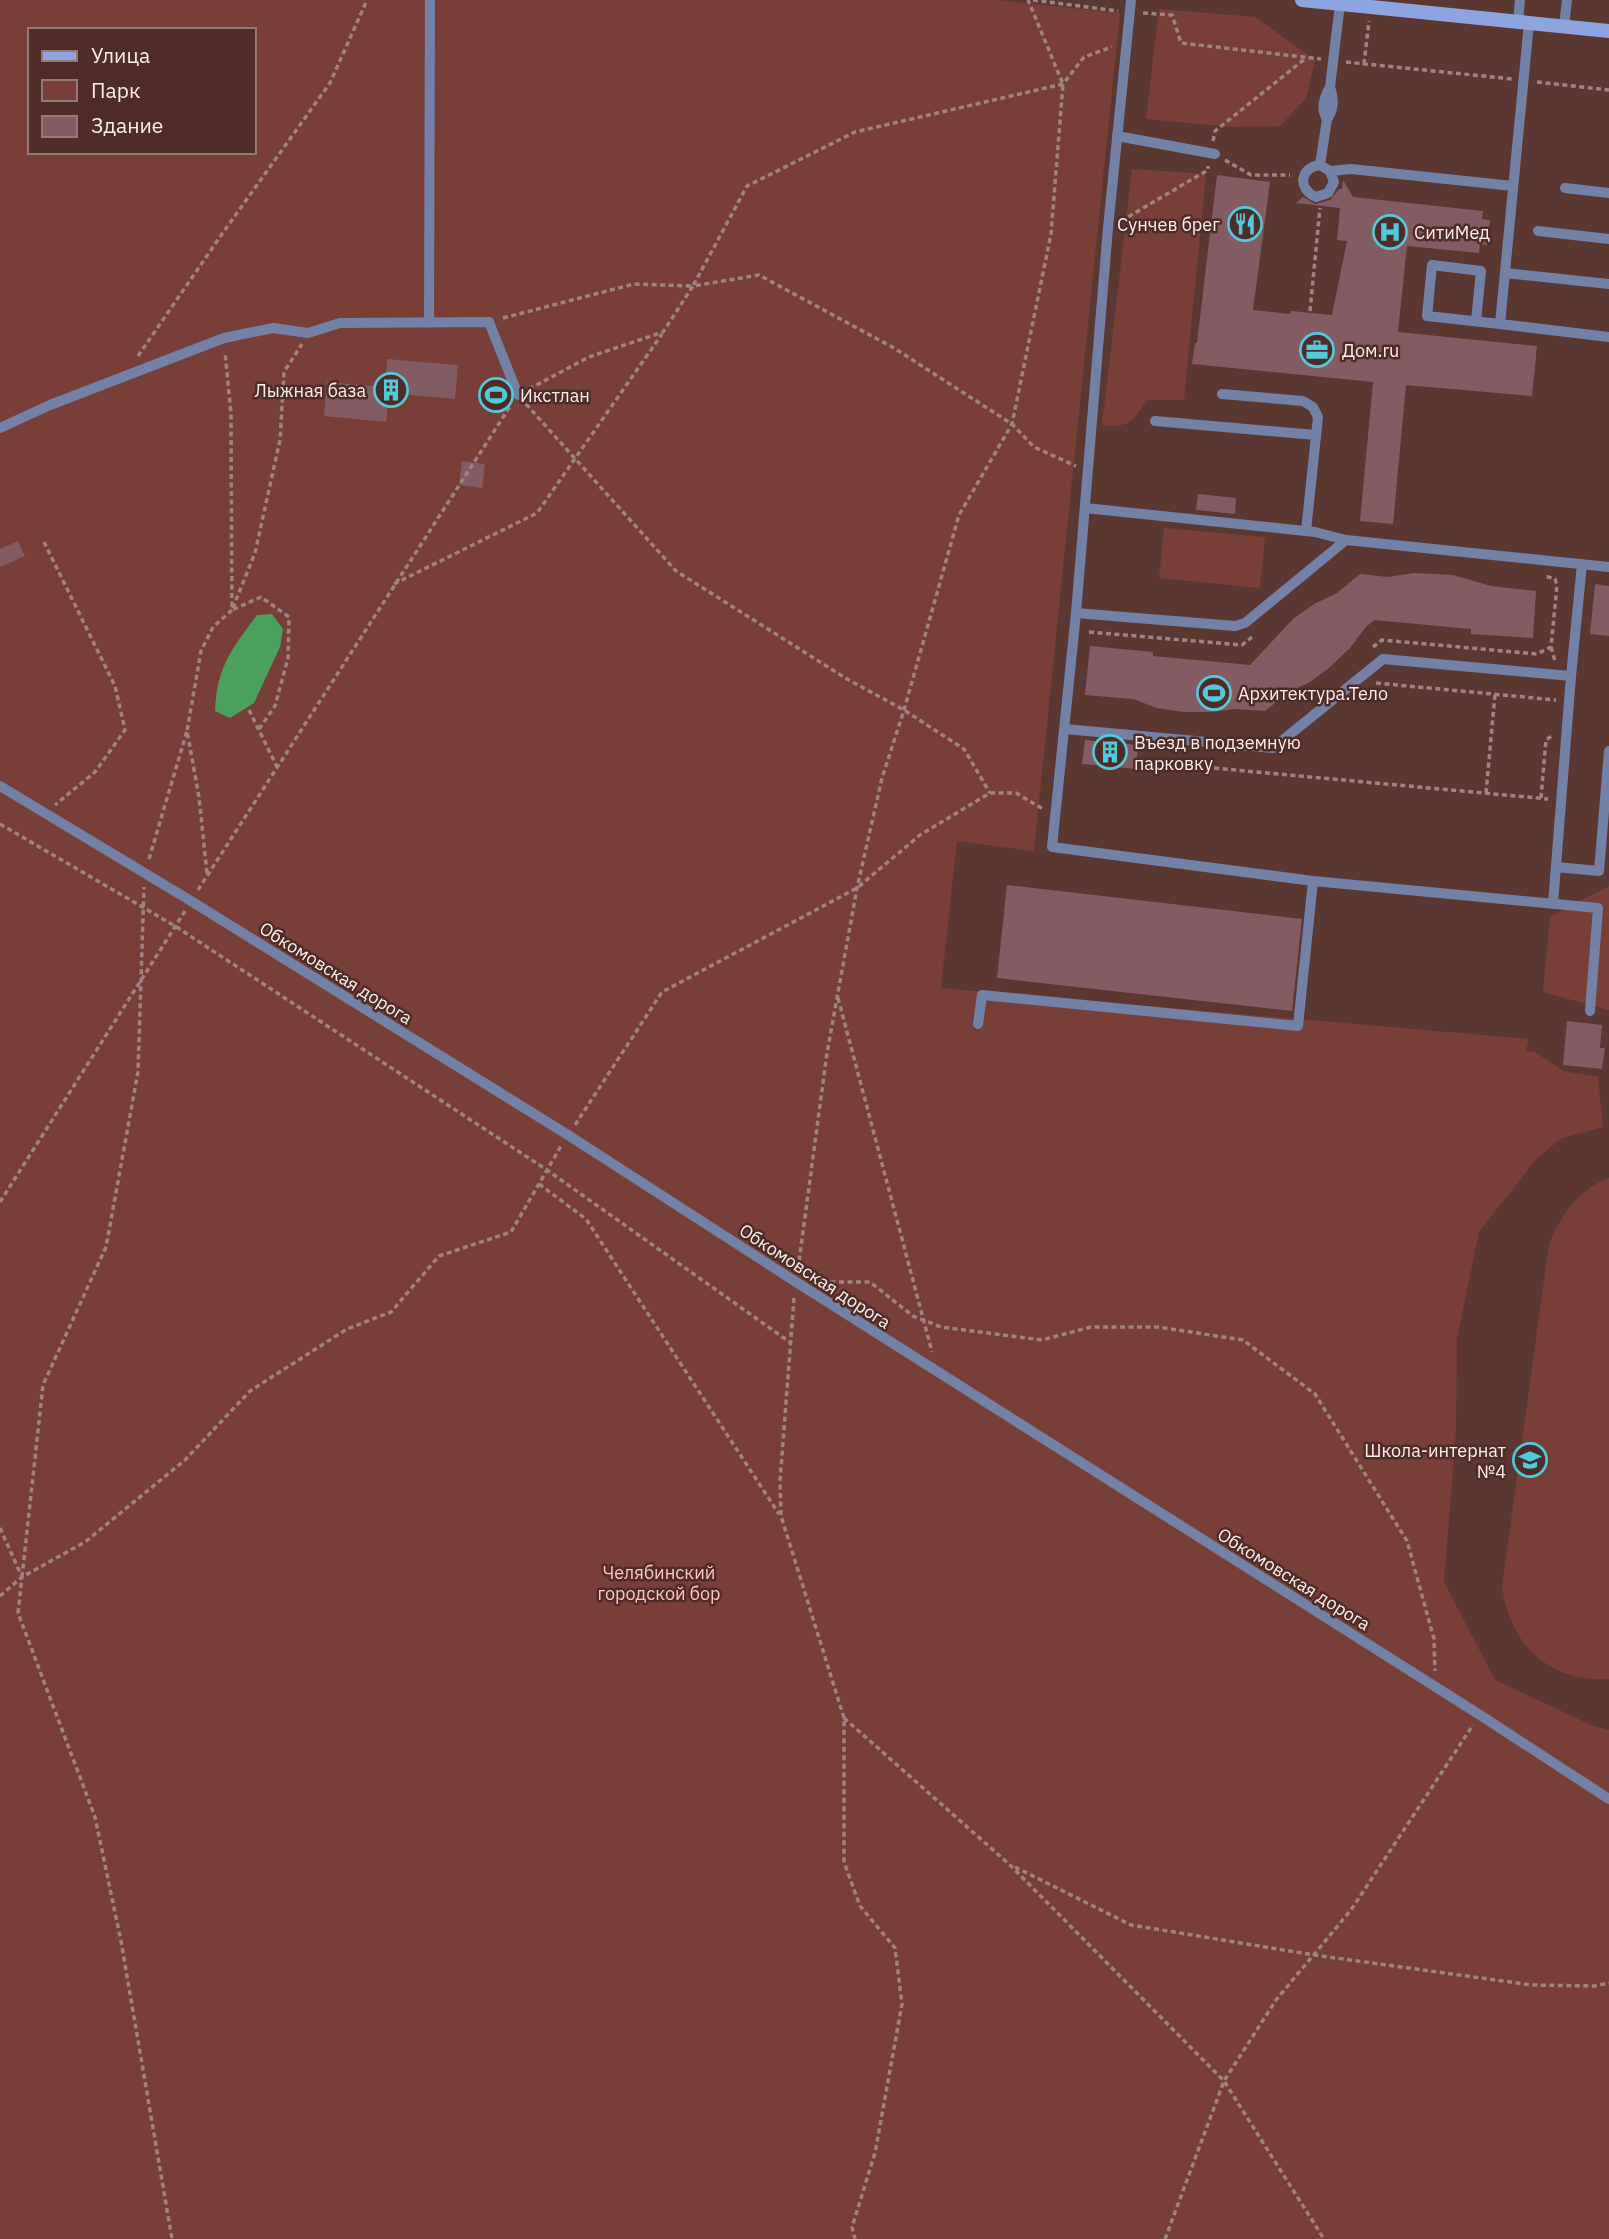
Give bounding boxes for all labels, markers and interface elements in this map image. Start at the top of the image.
legend [28,28,256,154]
text: Улица [91,41,150,69]
text: Парк [91,76,141,104]
text: Здание [91,111,163,139]
restaurant icon: Сунчев брег [1226,205,1264,243]
place label: Сунчев брег [1117,213,1220,236]
hospital icon: СитиМед [1371,213,1409,251]
place label: СитиМед [1414,221,1490,244]
office icon: Дом.ru [1298,331,1336,369]
place label: Дом.ru [1342,339,1399,362]
building icon: Лыжная база [372,371,410,409]
sports icon: Икстлан [477,376,515,414]
place label: Лыжная база [254,379,366,402]
place label: Икстлан [520,384,590,407]
sports icon: Архитектура.Тело [1195,674,1233,712]
place label: Архитектура.Тело [1238,682,1388,705]
place label: Въезд в подземную парковку [1134,731,1301,775]
building icon: Въезд в подземную парковку [1091,733,1129,771]
street label: Обкомовская дорога [255,917,417,1030]
street label: Обкомовская дорога [735,1218,895,1334]
place label: Школа-интернат №4 [1364,1439,1506,1483]
school or university icon: Школа-интернат №4 [1511,1441,1549,1479]
street label: Обкомовская дорога [1213,1523,1375,1636]
park label: Челябинский городской бор [597,1561,721,1605]

